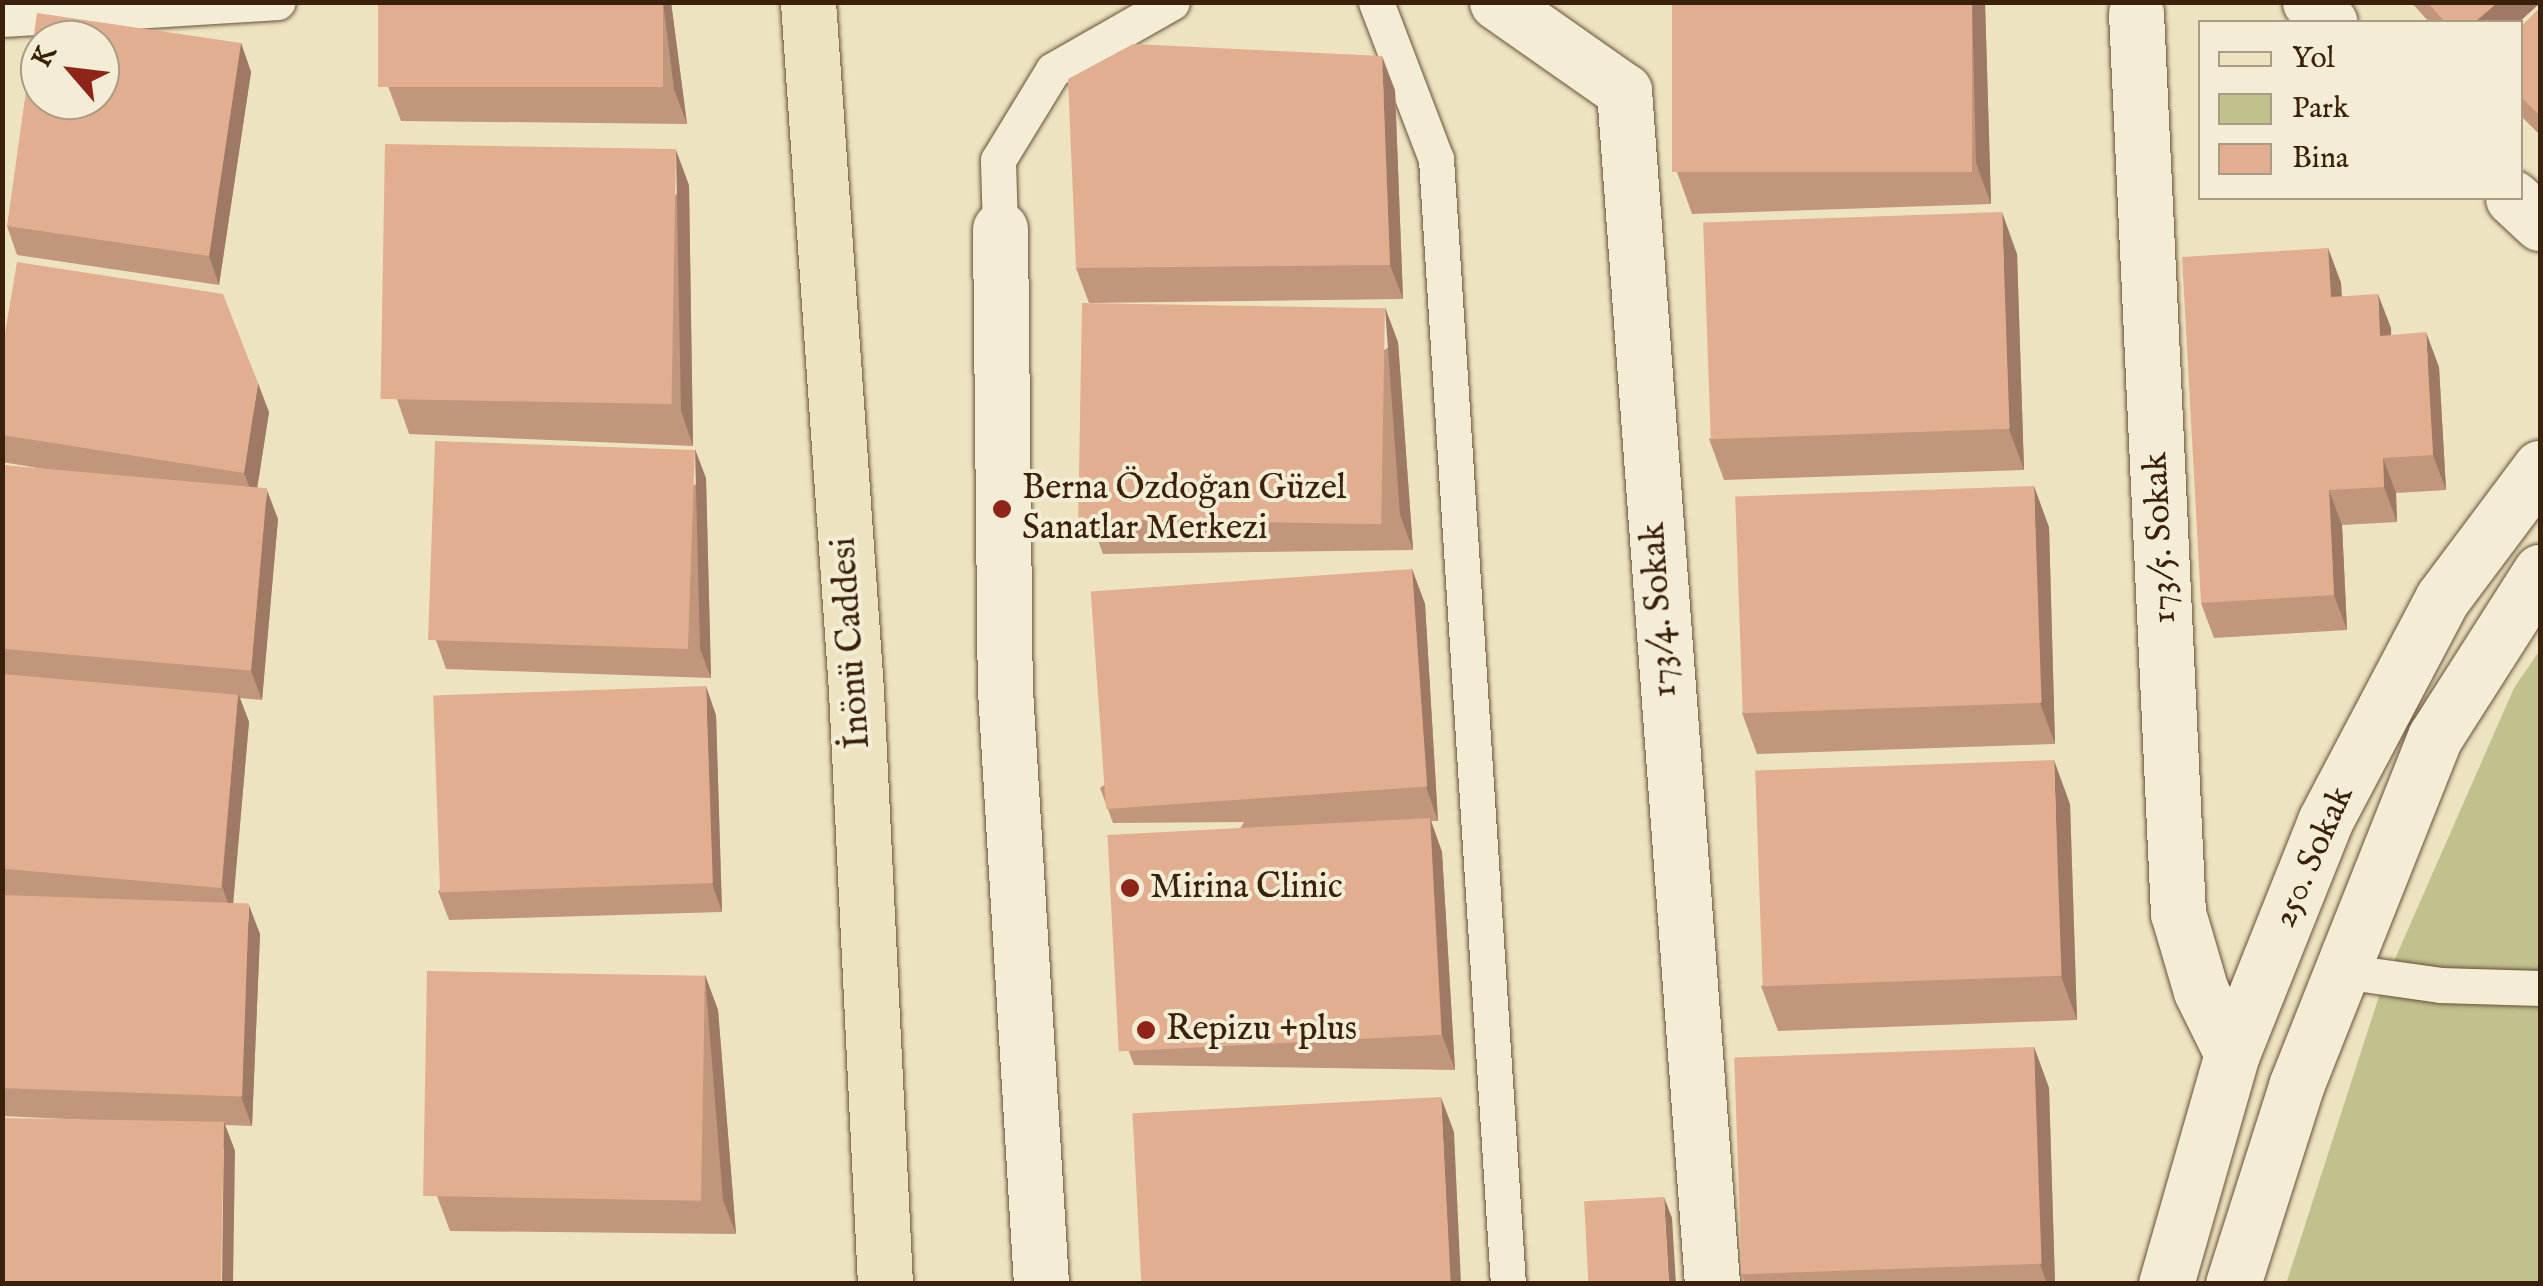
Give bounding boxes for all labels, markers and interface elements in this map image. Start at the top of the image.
north arrow [20,20,120,120]
legend [2198,20,2523,200]
text: K [25,39,65,74]
text: Yol [2292,40,2335,78]
text: Park [2292,90,2349,128]
text: Bina [2292,140,2349,178]
street label: 173/5. Sokak [2136,451,2186,625]
place label: Berna Özdoğan Güzel Sanatlar Merkezi [1022,468,1346,550]
marker: Berna Özdoğan Güzel Sanatlar Merkezi [991,498,1013,520]
street label: 173/4. Sokak [1633,521,1687,699]
street label: İnönü Caddesi [824,536,880,750]
street label: 250. Sokak [2264,780,2364,934]
place label: Mirina Clinic [1150,867,1343,909]
marker: Mirina Clinic [1119,877,1141,899]
place label: Repizu +plus [1166,1009,1357,1051]
marker: Repizu +plus [1135,1019,1157,1041]

